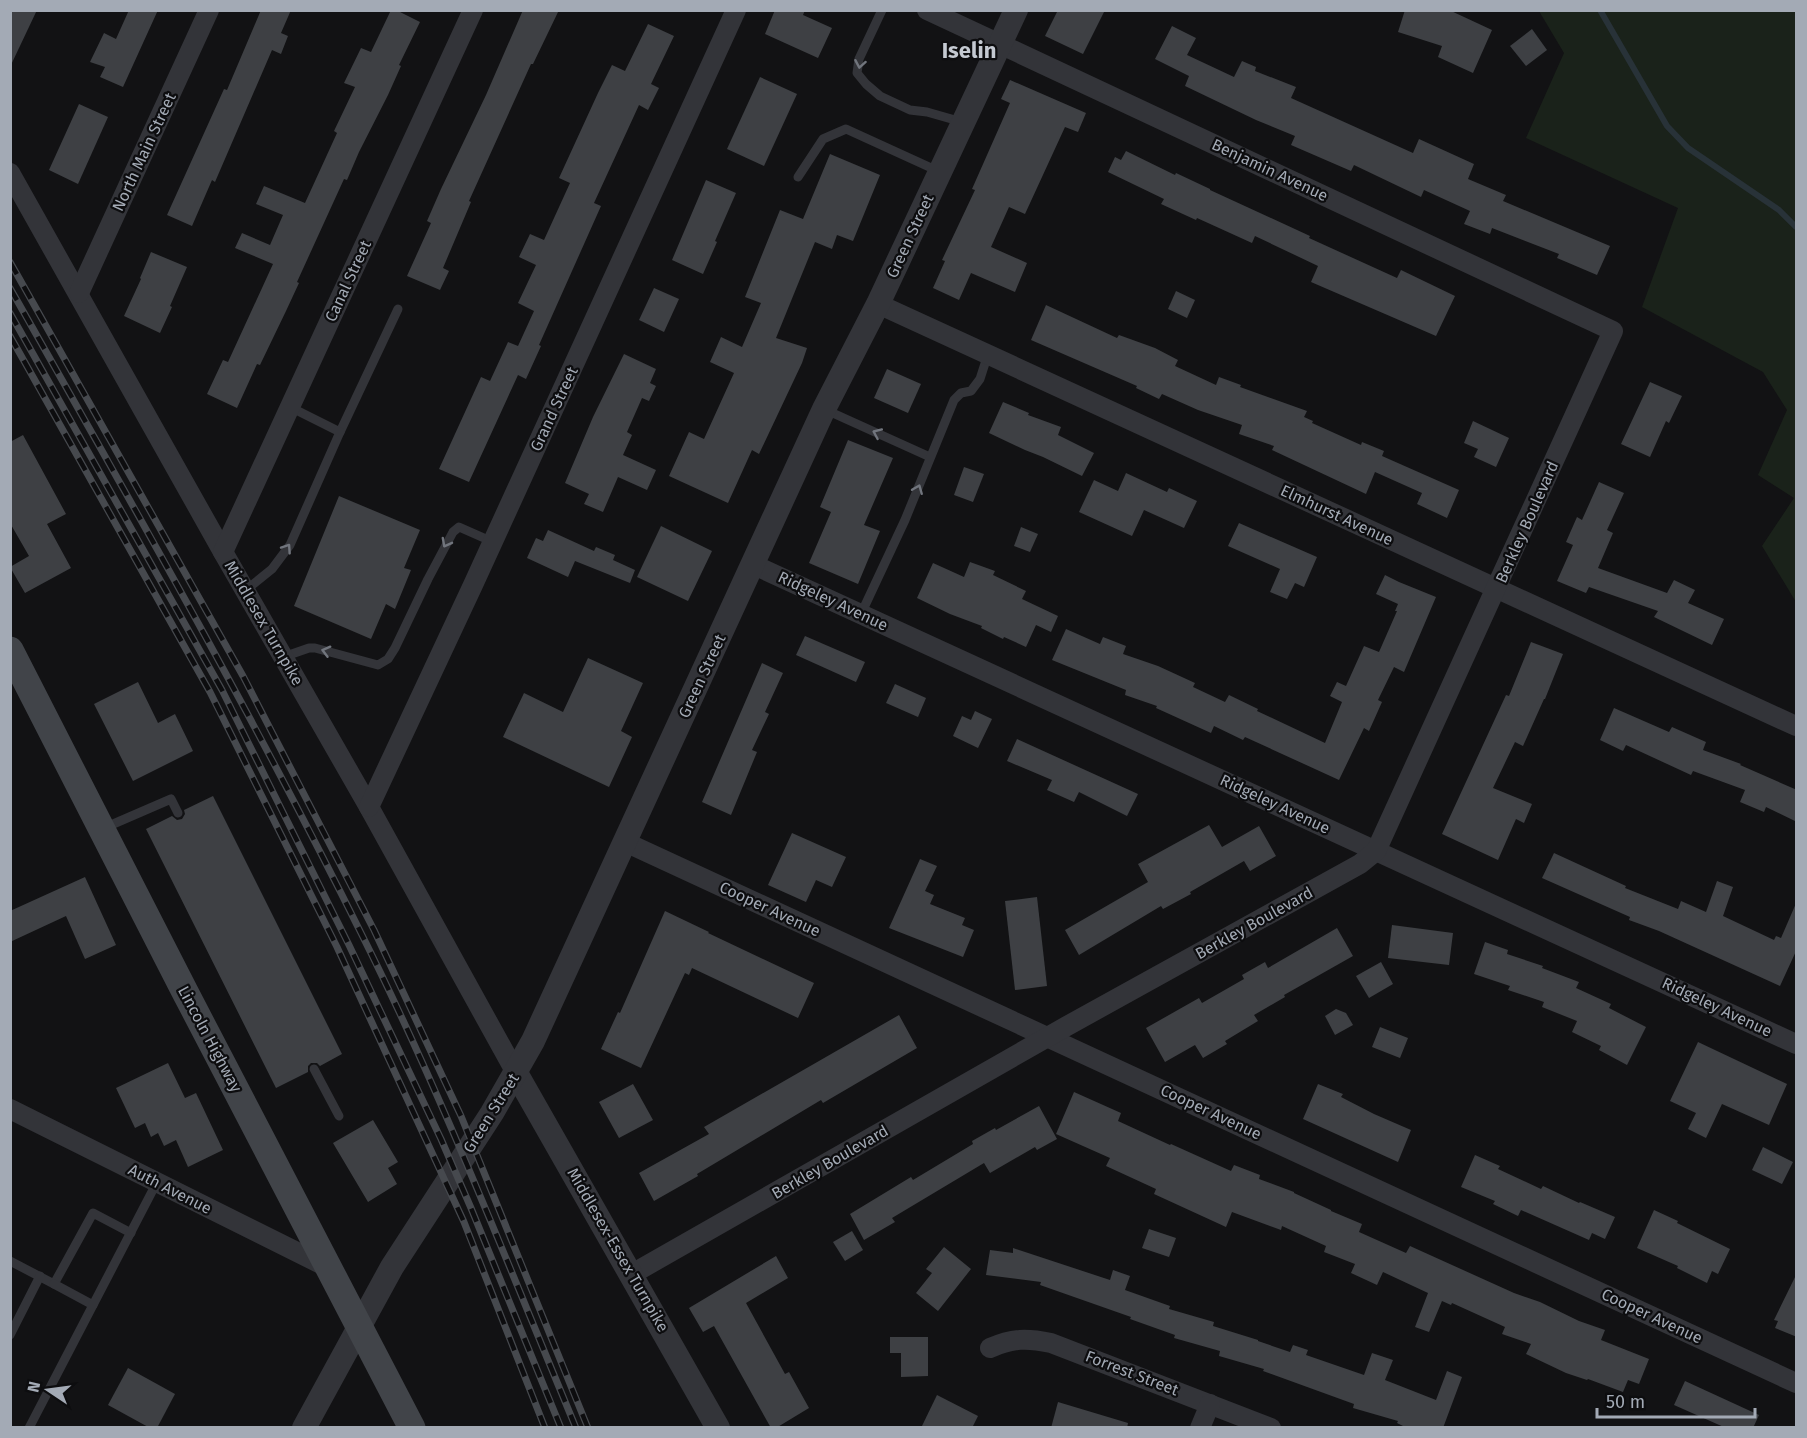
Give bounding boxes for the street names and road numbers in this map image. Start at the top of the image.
street label: North Main Street [108,90,180,214]
street label: Benjamin Avenue [1209,135,1331,205]
street label: Green Street [882,191,938,281]
street label: Canal Street [321,237,375,325]
street label: Grand Street [526,364,582,454]
street label: Berkley Boulevard [1492,458,1562,586]
street label: Elmhurst Avenue [1278,481,1396,549]
street label: Middlesex Turnpike [221,557,307,689]
street label: Ridgeley Avenue [775,567,891,635]
street label: Green Street [674,631,730,721]
street label: Ridgeley Avenue [1217,770,1333,838]
street label: Cooper Avenue [717,877,823,941]
street label: Berkley Boulevard [1192,883,1316,963]
street label: Ridgeley Avenue [1659,973,1775,1041]
street label: Lincoln Highway [174,983,246,1095]
street label: Green Street [459,1070,523,1156]
street label: Cooper Avenue [1158,1080,1264,1144]
street label: Berkley Boulevard [768,1121,892,1203]
street label: Auth Avenue [125,1160,215,1218]
street label: Middlesex-Essex Turnpike [563,1165,673,1335]
street label: Cooper Avenue [1599,1284,1705,1348]
street label: Forrest Street [1083,1347,1181,1400]

